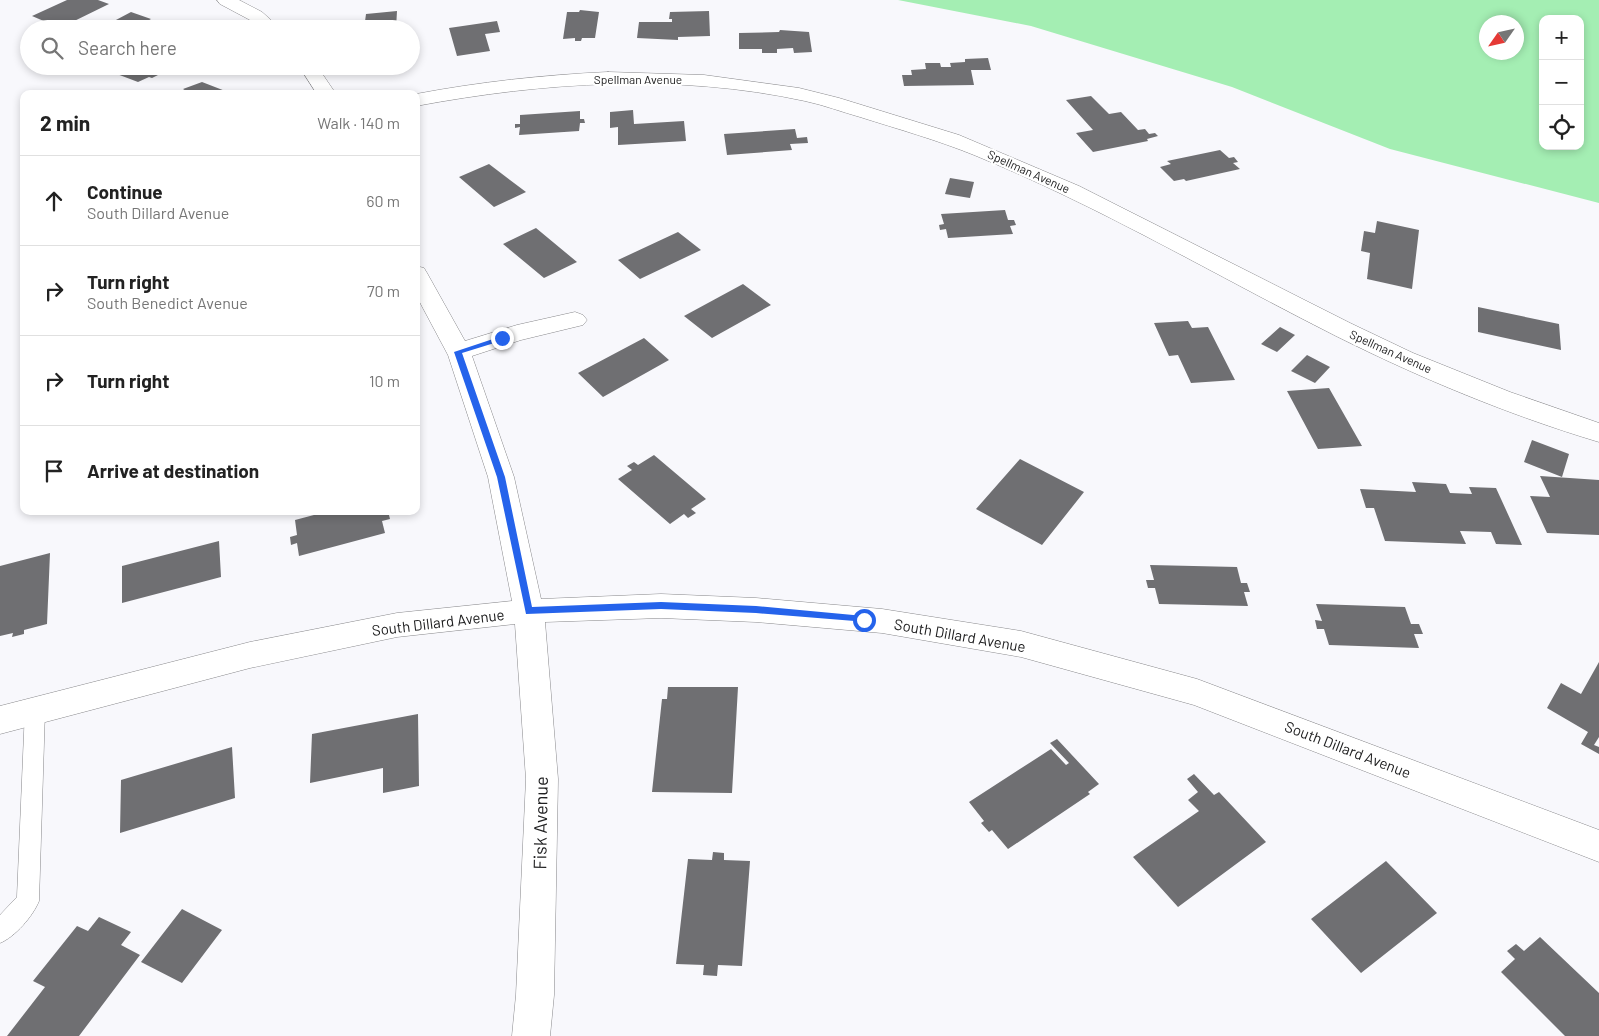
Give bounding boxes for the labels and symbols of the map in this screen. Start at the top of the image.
north arrow [1479,15,1524,60]
street label: Spellman Avenue [594,72,682,86]
street label: Spellman Avenue [986,147,1072,195]
route end [491,327,514,350]
street label: Spellman Avenue [1348,327,1434,375]
street label: South Dillard Avenue [371,605,505,639]
route start [853,609,876,632]
street label: South Dillard Avenue [893,615,1027,655]
street label: South Dillard Avenue [1282,717,1414,781]
street label: Fisk Avenue [528,776,552,870]

